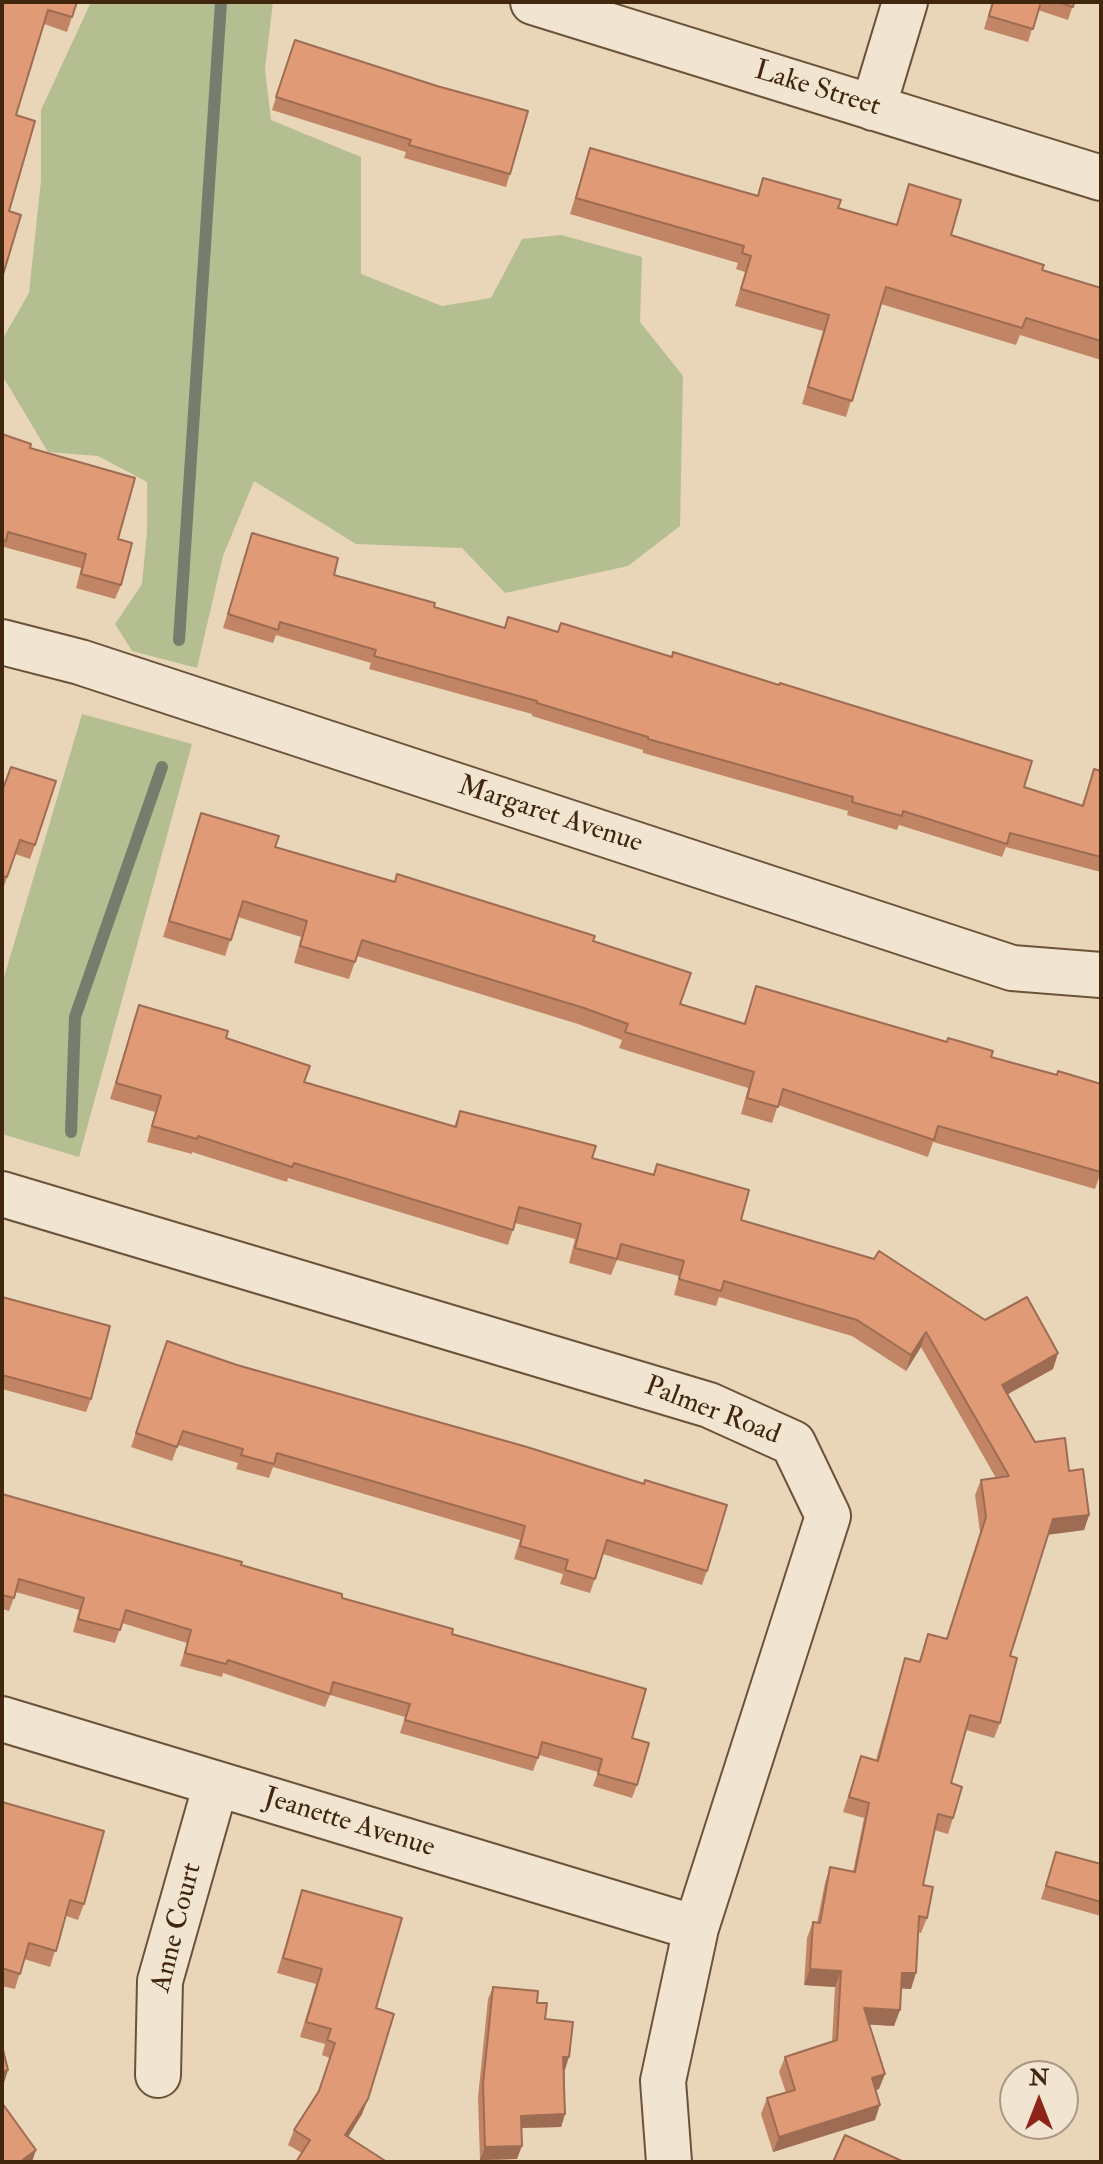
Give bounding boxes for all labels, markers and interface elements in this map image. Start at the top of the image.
street label: Lake Street [750,55,884,125]
street label: Margaret Avenue [453,770,647,862]
street label: Palmer Road [639,1371,785,1453]
street label: Jeanette Avenue [259,1782,439,1866]
street label: Anne Court [146,1860,210,1996]
north arrow [999,2060,1079,2140]
text: N [1029,2064,1049,2092]

